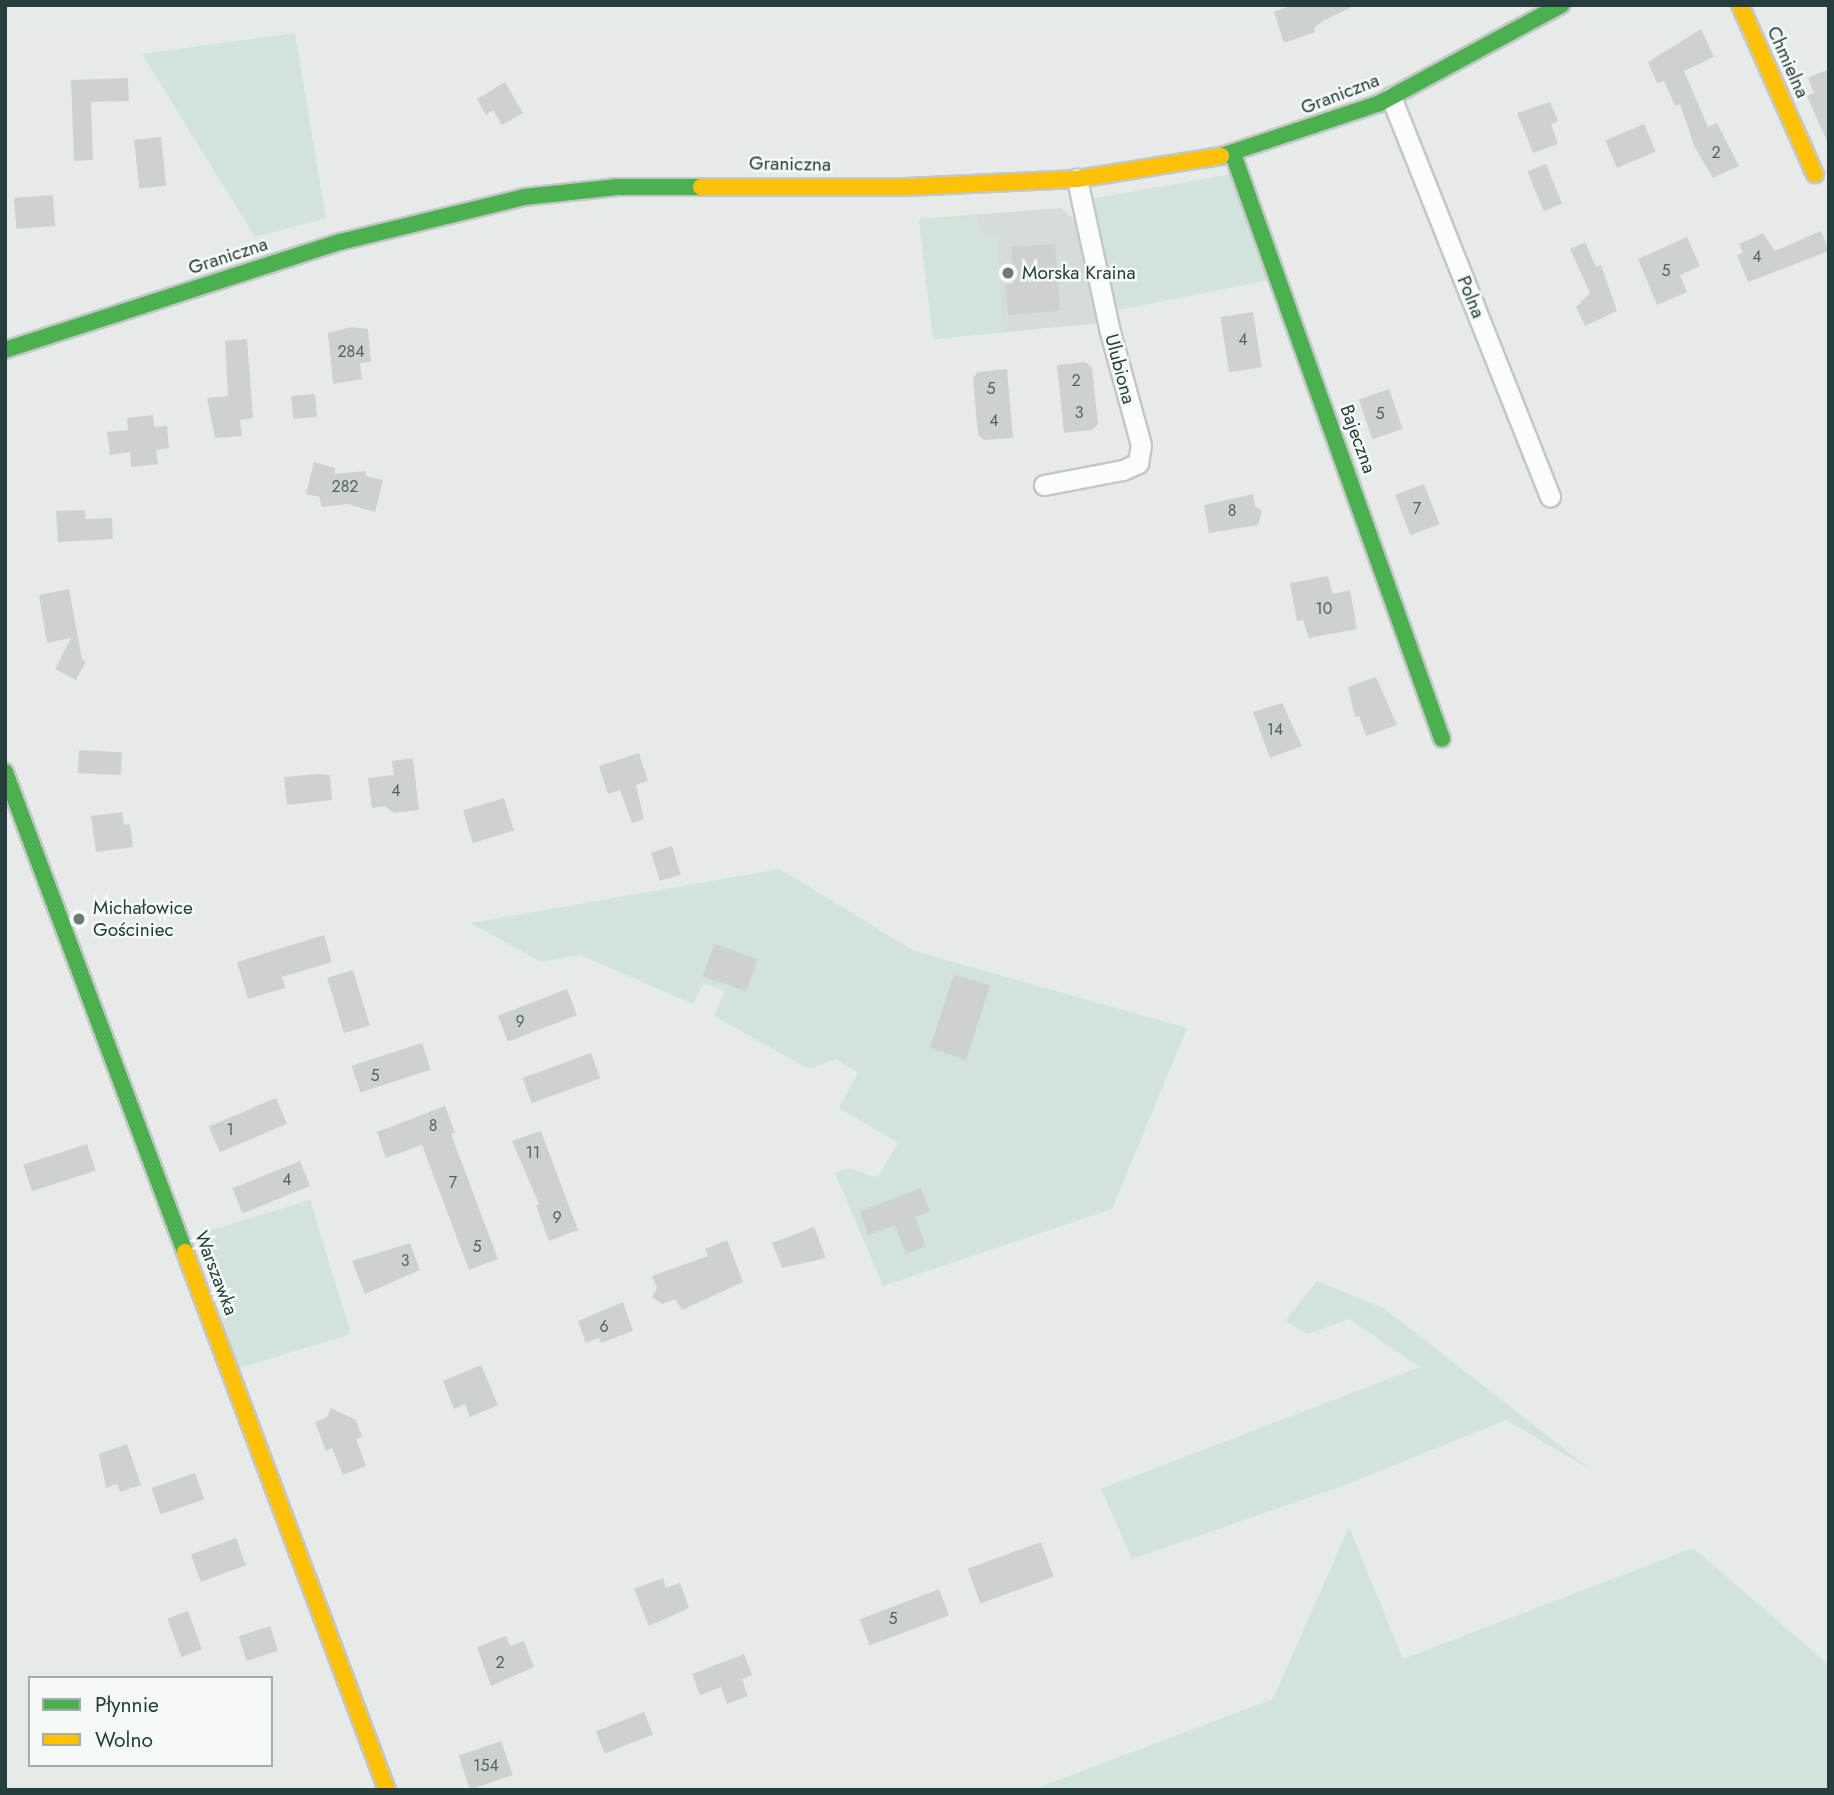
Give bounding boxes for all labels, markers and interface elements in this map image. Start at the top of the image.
street label: Chmielna [1762,23,1814,101]
street label: Graniczna [1298,69,1382,119]
house number: 2 [1711,143,1721,163]
street label: Graniczna [749,152,831,176]
street label: Graniczna [185,232,271,280]
house number: 4 [1752,247,1762,267]
house number: 5 [1661,261,1671,281]
place label: Morska Kraina [1022,262,1136,284]
marker: Morska Kraina [1000,265,1016,281]
street label: Polna [1452,272,1490,322]
house number: 4 [1238,330,1248,350]
street label: Ulubiona [1100,332,1140,406]
house number: 284 [337,342,365,362]
house number: 2 [1071,371,1081,391]
house number: 5 [986,379,996,399]
street label: Bajeczna [1335,402,1381,476]
house number: 3 [1075,403,1083,423]
house number: 5 [1375,404,1385,424]
house number: 4 [989,411,999,431]
house number: 282 [332,477,358,497]
house number: 7 [1413,499,1421,519]
house number: 8 [1228,501,1236,521]
house number: 10 [1316,599,1332,619]
house number: 14 [1267,720,1283,740]
house number: 4 [391,781,401,801]
place label: Michałowice Gościniec [93,897,193,941]
marker: Michałowice Gościniec [71,911,87,927]
house number: 9 [515,1012,525,1032]
house number: 5 [370,1066,380,1086]
house number: 8 [429,1116,437,1136]
house number: 1 [226,1120,234,1140]
house number: 11 [526,1143,540,1163]
house number: 4 [282,1170,292,1190]
house number: 7 [449,1173,457,1193]
house number: 9 [552,1208,562,1228]
street label: Warszawka [190,1228,242,1318]
house number: 5 [472,1237,482,1257]
house number: 3 [401,1251,409,1271]
house number: 6 [599,1317,609,1337]
house number: 5 [888,1609,898,1629]
house number: 2 [495,1653,505,1673]
legend [28,1676,273,1767]
text: Płynnie [95,1690,159,1720]
text: Wolno [95,1725,153,1755]
house number: 154 [473,1756,499,1776]

